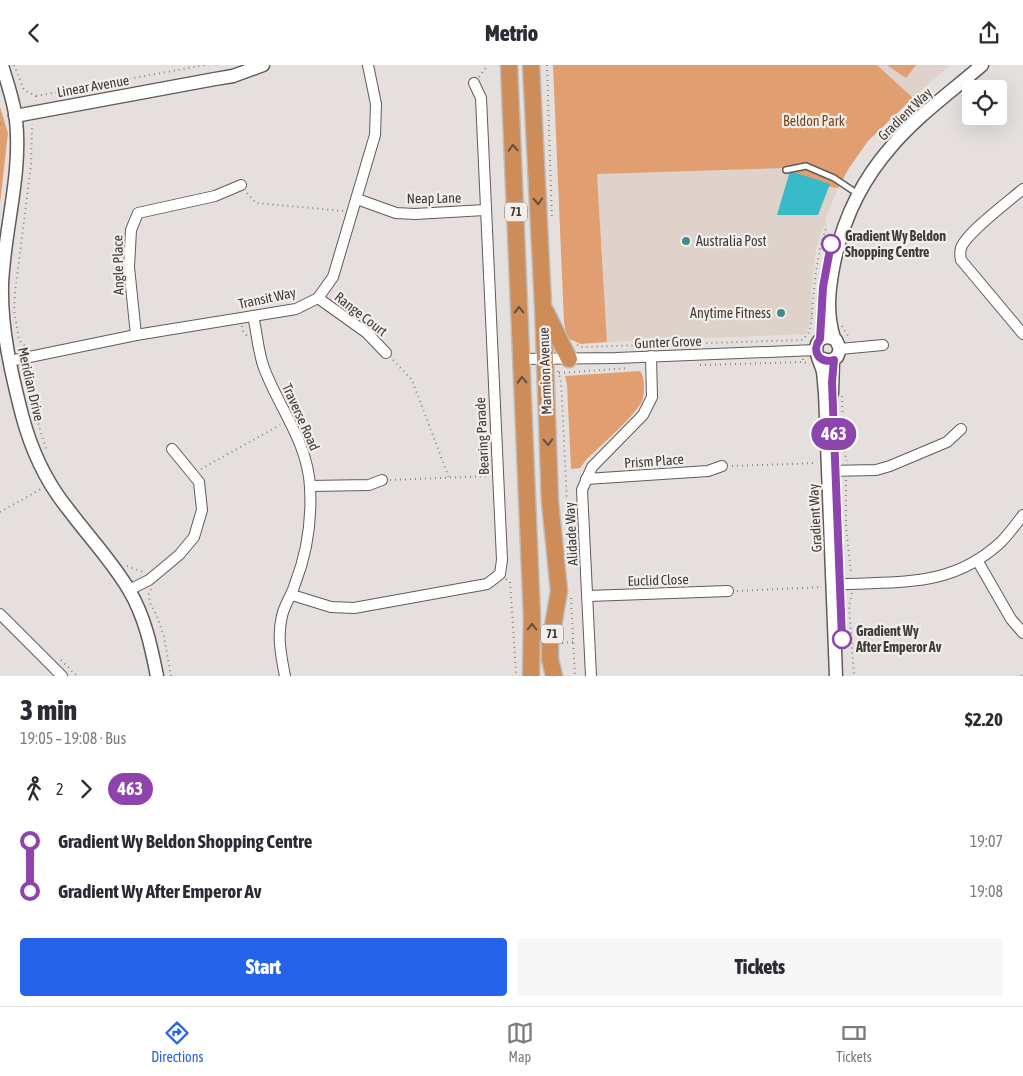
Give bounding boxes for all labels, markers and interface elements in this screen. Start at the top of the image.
icon: back [20,19,48,47]
icon: share [975,19,1003,47]
text: Metrio [485,20,538,46]
street label: Linear Avenue [56,72,130,100]
map controls [962,80,1007,125]
button: locate [962,80,1007,125]
street label: Gradient Way [875,84,935,144]
park label: Beldon Park [783,113,845,129]
one-way arrow [507,144,518,152]
street label: Neap Lane [406,190,462,206]
one-way arrow [532,197,543,205]
road number: 71 [505,203,527,221]
place label: Gradient Wy Beldon Shopping Centre [845,228,946,260]
place label: Australia Post [696,233,767,249]
marker: Gradient Wy Beldon Shopping Centre [821,234,841,254]
street label: Angle Place [109,235,127,295]
marker: Australia Post [680,235,692,247]
street label: Transit Way [237,284,298,312]
street label: Range Court [332,289,390,339]
place label: Anytime Fitness [690,305,771,321]
one-way arrow [514,306,525,314]
marker: Anytime Fitness [775,307,787,319]
street label: Marmion Avenue [535,327,555,415]
street label: Gunter Grove [634,333,702,351]
street label: Meridian Drive [15,345,47,423]
one-way arrow [517,376,527,384]
street label: Traverse Road [279,381,323,453]
street label: Bearing Parade [472,397,492,475]
line badge: 463 [805,418,863,450]
text: 463 [821,423,847,444]
one-way arrow [542,438,553,446]
street label: Prism Place [624,451,684,471]
street label: Gradient Way [805,483,825,553]
street label: Alidade Way [561,501,581,566]
street label: Euclid Close [627,571,689,589]
one-way arrow [527,623,537,631]
place label: Gradient Wy After Emperor Av [855,623,942,655]
road number: 71 [541,625,563,643]
marker: Gradient Wy After Emperor Av [832,629,852,649]
text: 3 min [20,694,77,726]
text: $2.20 [965,708,1003,730]
text: 19:05 – 19:08 · Bus [20,729,126,747]
icon: walk [20,775,48,803]
icon: forward [72,775,100,803]
text: 463 [118,778,143,799]
text: 2 [56,780,64,798]
text: Gradient Wy Beldon Shopping Centre [58,830,312,852]
text: 19:07 [970,832,1003,850]
text: Gradient Wy After Emperor Av [58,880,262,902]
text: 19:08 [970,882,1003,900]
button: Start [20,938,507,996]
button: Tickets [517,938,1003,996]
tab: Directions [151,1019,203,1065]
tab: Map [506,1019,534,1065]
tab: Tickets [836,1019,872,1065]

